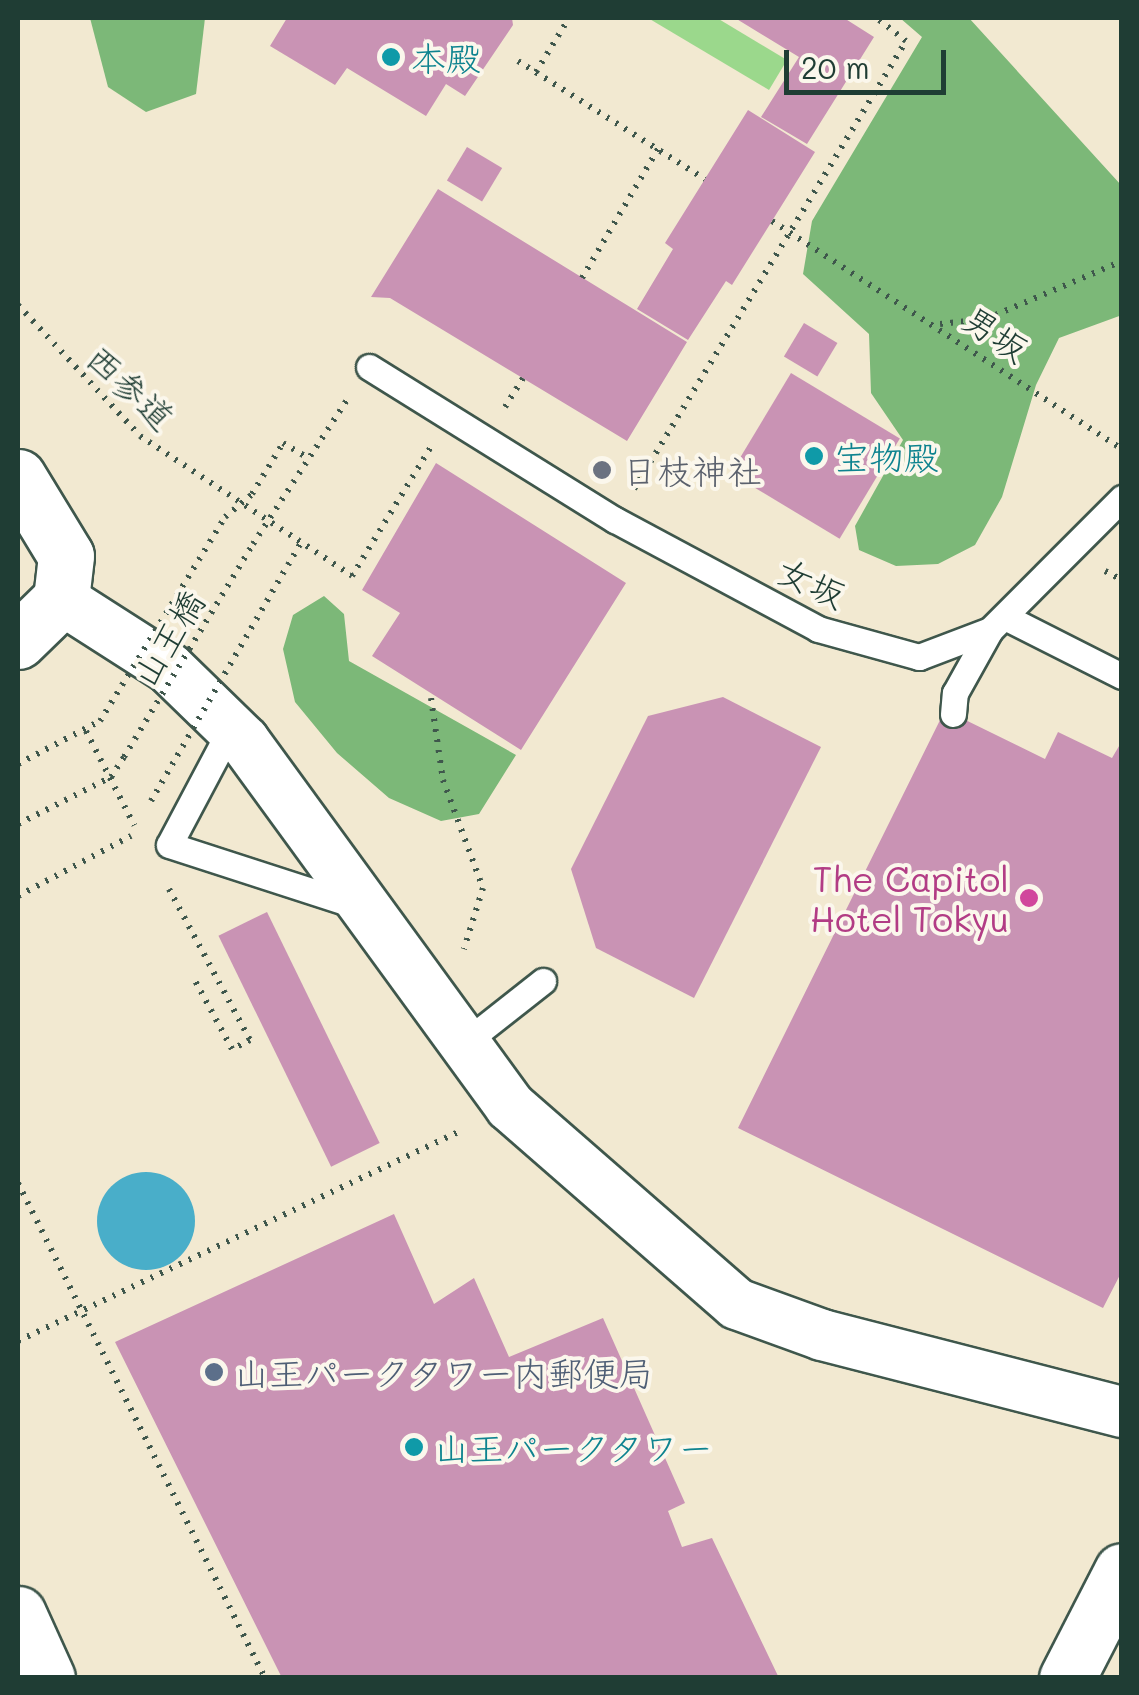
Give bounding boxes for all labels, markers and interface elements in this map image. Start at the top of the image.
scale bar [789,30,952,92]
place label: 本殿 [411,36,481,78]
marker: 本殿 [380,46,402,68]
text: 20 m [801,47,870,87]
street label: 男坂 [955,296,1037,370]
street label: 西参道 [78,336,184,438]
place label: 宝物殿 [834,435,939,477]
marker: 宝物殿 [803,445,825,467]
place label: 日枝神社 [622,449,762,491]
marker: 日枝神社 [591,459,613,481]
street label: 女坂 [771,548,853,616]
street label: 山王橋 [122,582,212,694]
place label: The Capitol Hotel Tokyu [810,857,1009,939]
marker: The Capitol Hotel Tokyu [1018,887,1040,909]
place label: 山王パークタワー内郵便局 [234,1351,654,1393]
marker: 山王パークタワー内郵便局 [203,1361,225,1383]
place label: 山王パークタワー [434,1426,714,1468]
marker: 山王パークタワー [403,1436,425,1458]

